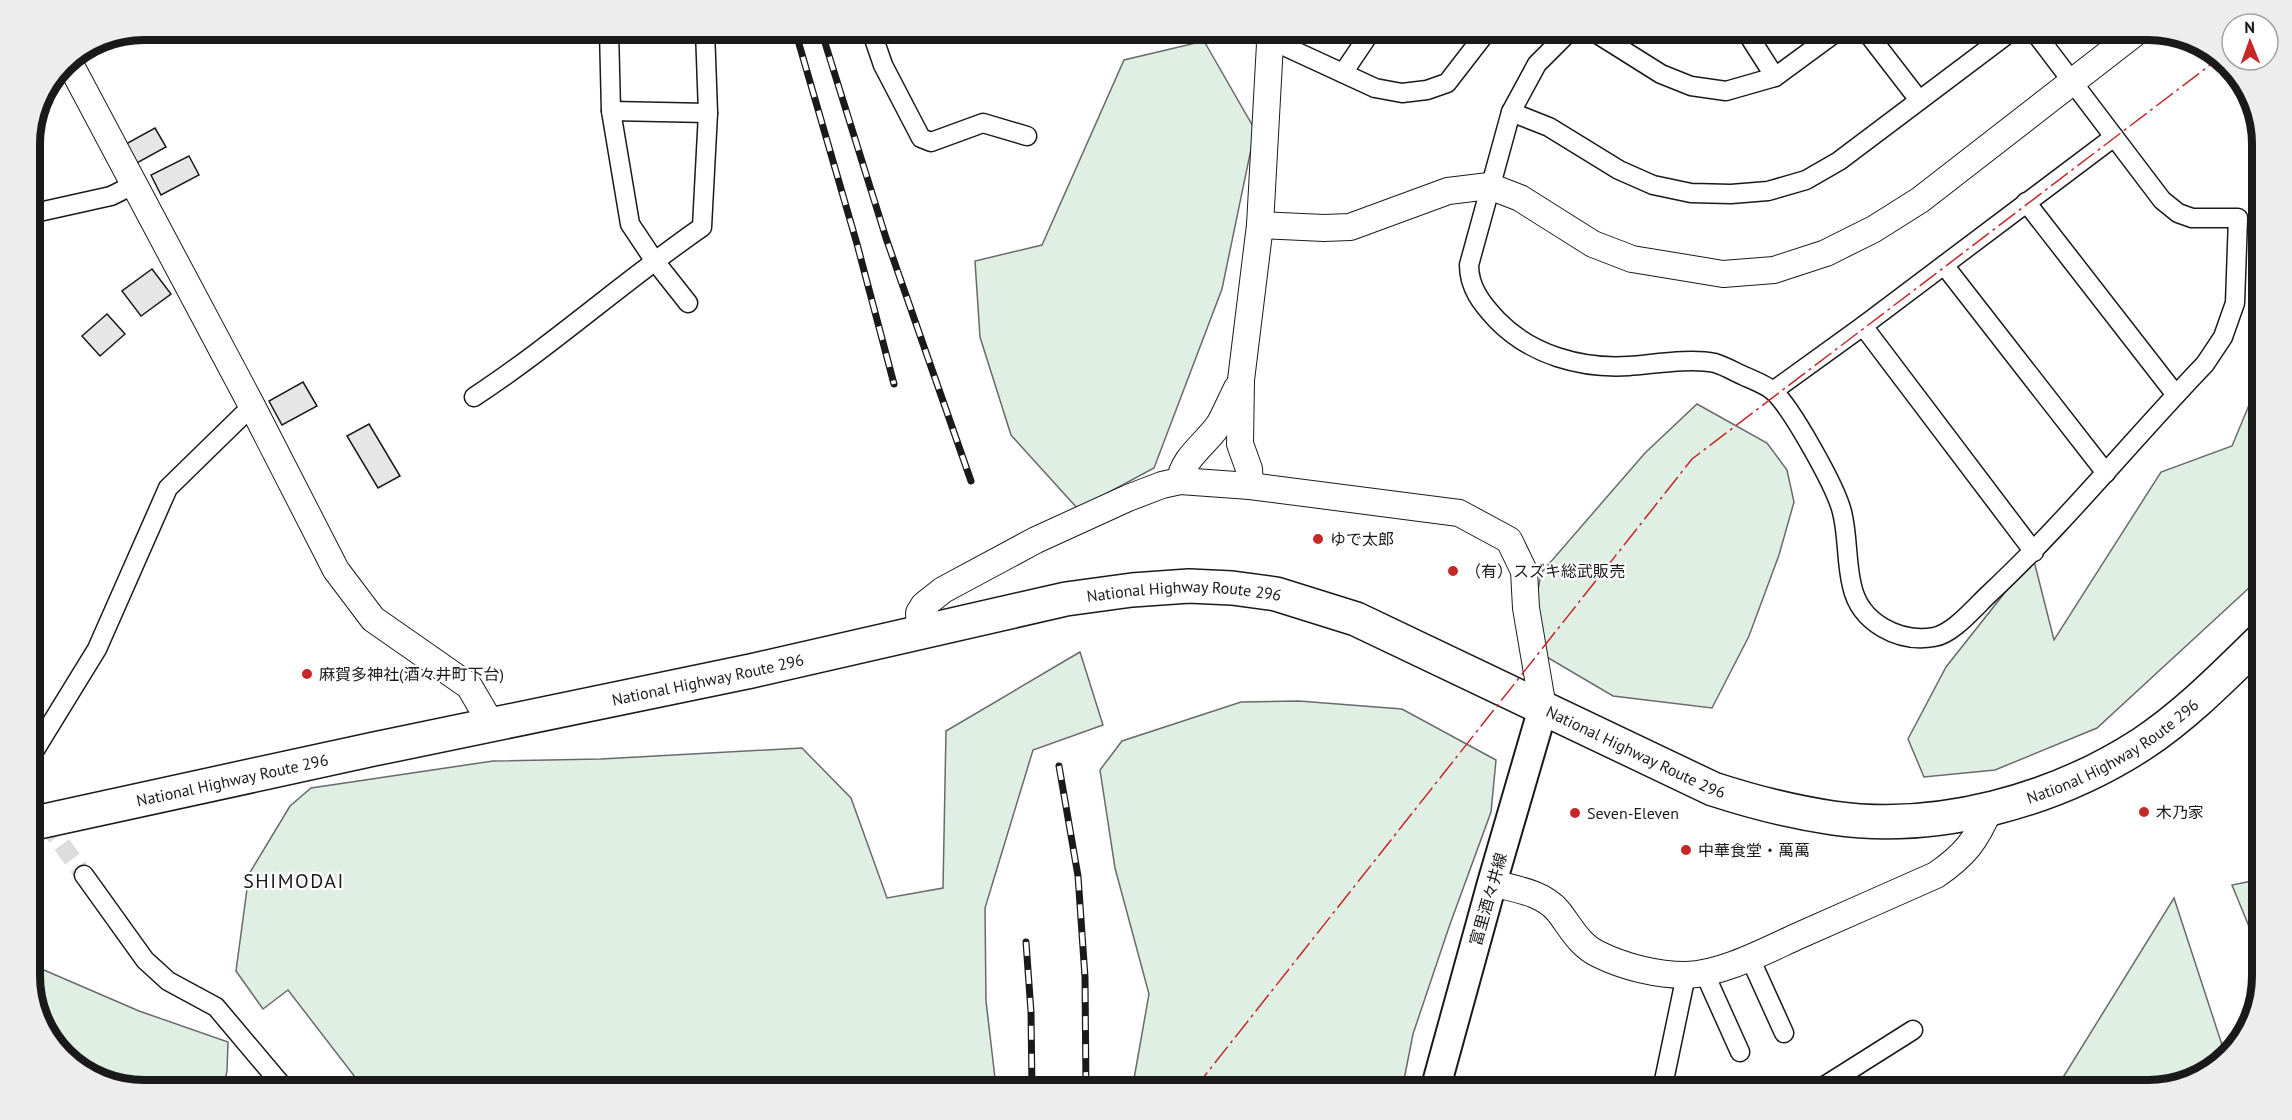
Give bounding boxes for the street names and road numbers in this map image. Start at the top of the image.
street label: National Highway Route 296 [1085,576,1284,606]
street label: National Highway Route 296 [610,649,806,710]
street label: National Highway Route 296 [2024,694,2203,808]
street label: National Highway Route 296 [1543,701,1728,802]
street label: National Highway Route 296 [134,749,330,811]
street label: 富里酒々井線 [1465,850,1511,948]

